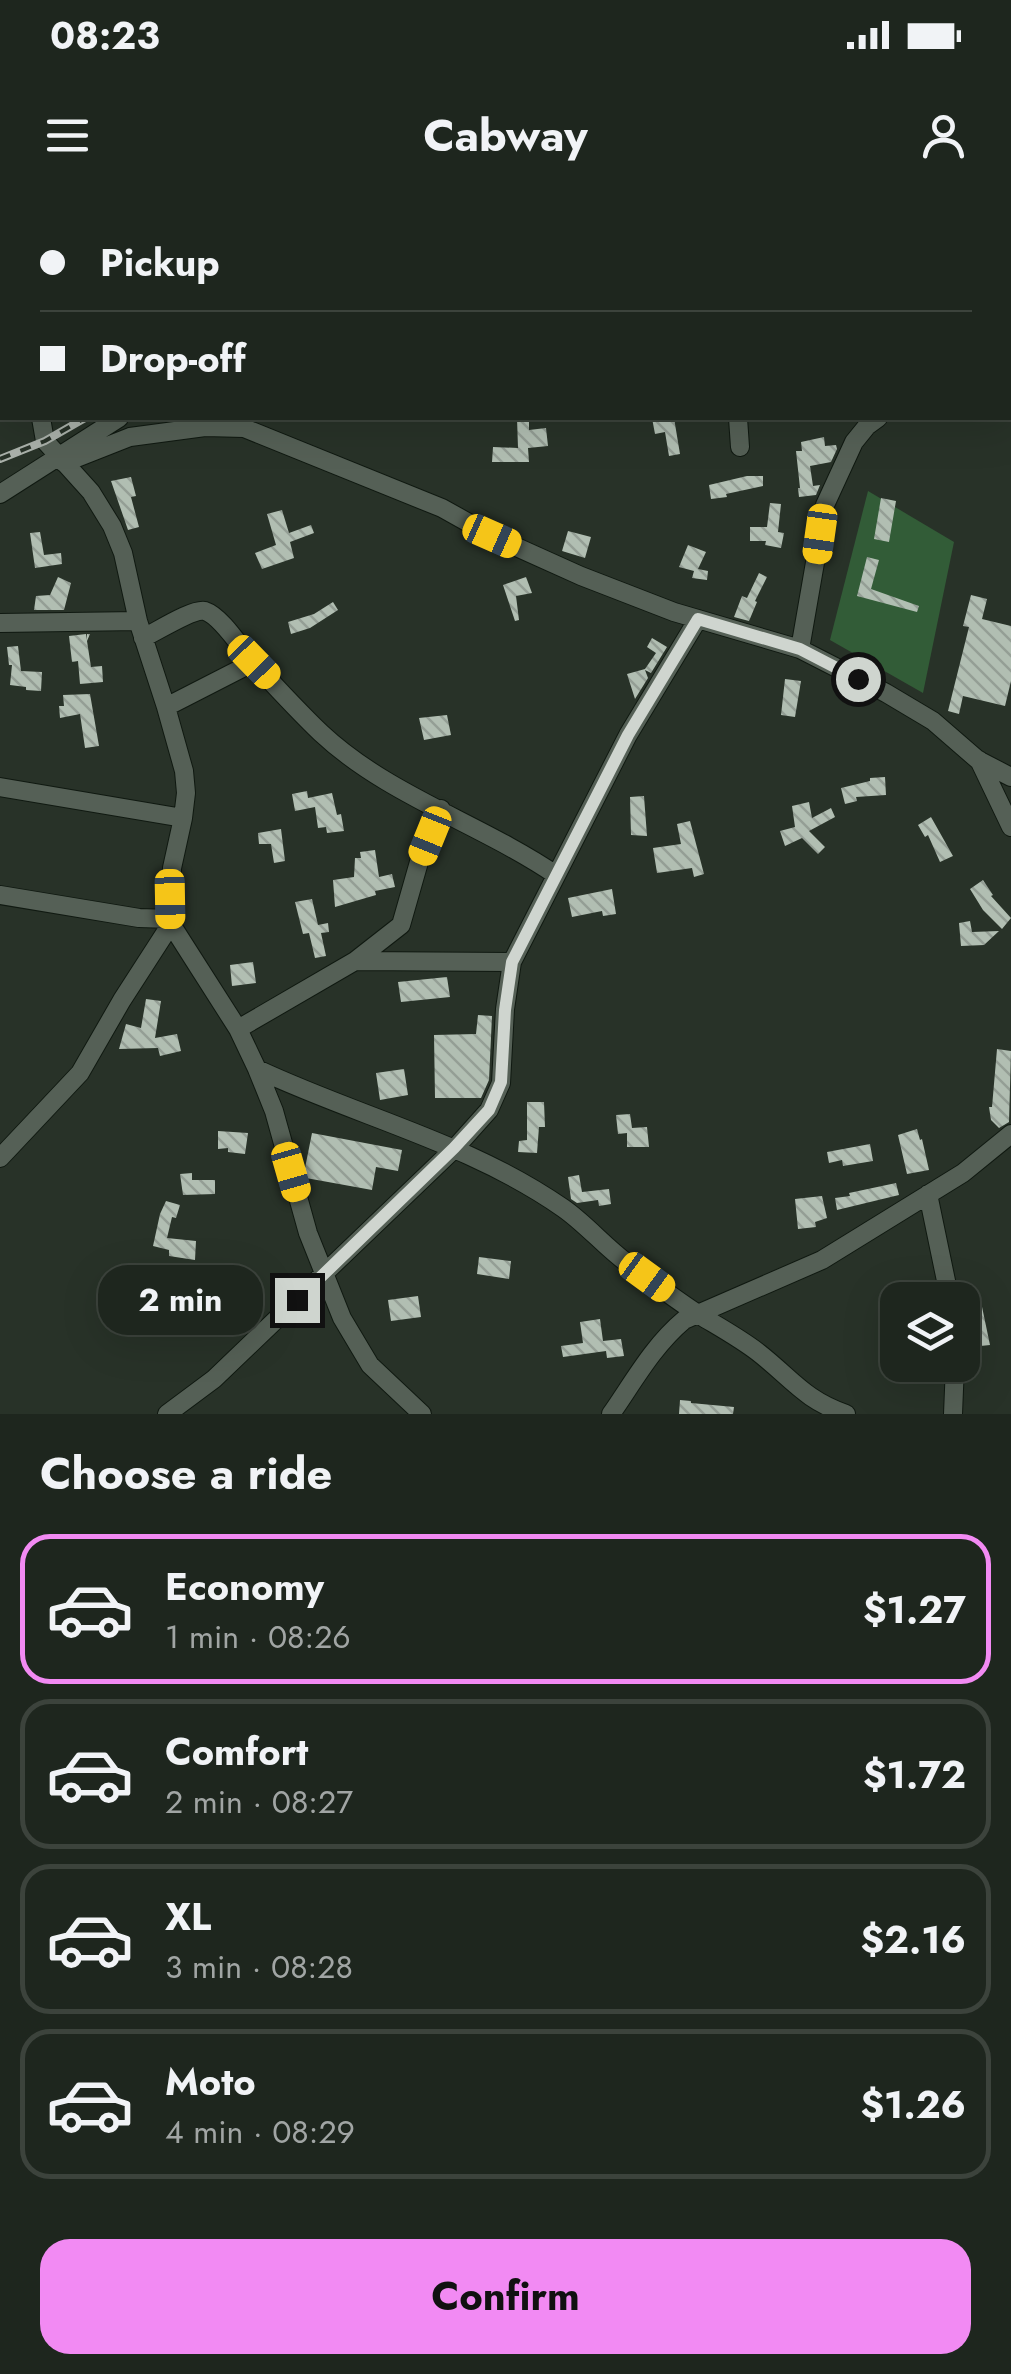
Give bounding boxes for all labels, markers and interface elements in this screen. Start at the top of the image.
text: 08:23 [50,8,160,63]
text: Cabway [423,103,588,168]
icon: menu [40,108,95,163]
icon: person [916,108,971,163]
text: Pickup [100,235,220,290]
text: Drop-off [100,331,246,386]
car [801,502,839,566]
car [458,510,526,562]
car [222,630,286,694]
route start [836,657,881,702]
car [405,803,455,869]
car [154,869,186,929]
car [268,1139,314,1205]
car [614,1247,680,1307]
callout: 2 min [97,1265,262,1335]
text: 2 min [138,1277,223,1323]
route end [275,1278,320,1323]
map controls [880,1282,980,1382]
button: layers [880,1282,980,1382]
text: Choose a ride [40,1441,332,1506]
text: Economy [165,1559,324,1614]
icon: car [45,1564,135,1654]
text: $1.27 [863,1582,966,1637]
text: 1 min · 08:26 [165,1614,351,1660]
text: Comfort [165,1724,308,1779]
icon: car [45,1729,135,1819]
text: $1.72 [863,1747,966,1802]
text: 2 min · 08:27 [165,1779,353,1825]
text: XL [165,1889,211,1944]
icon: car [45,1894,135,1984]
text: $2.16 [860,1912,966,1967]
text: 3 min · 08:28 [165,1944,353,1990]
text: Moto [165,2054,256,2109]
icon: car [45,2059,135,2149]
text: $1.26 [860,2077,966,2132]
text: 4 min · 08:29 [165,2109,355,2155]
button: Confirm [40,2239,971,2354]

